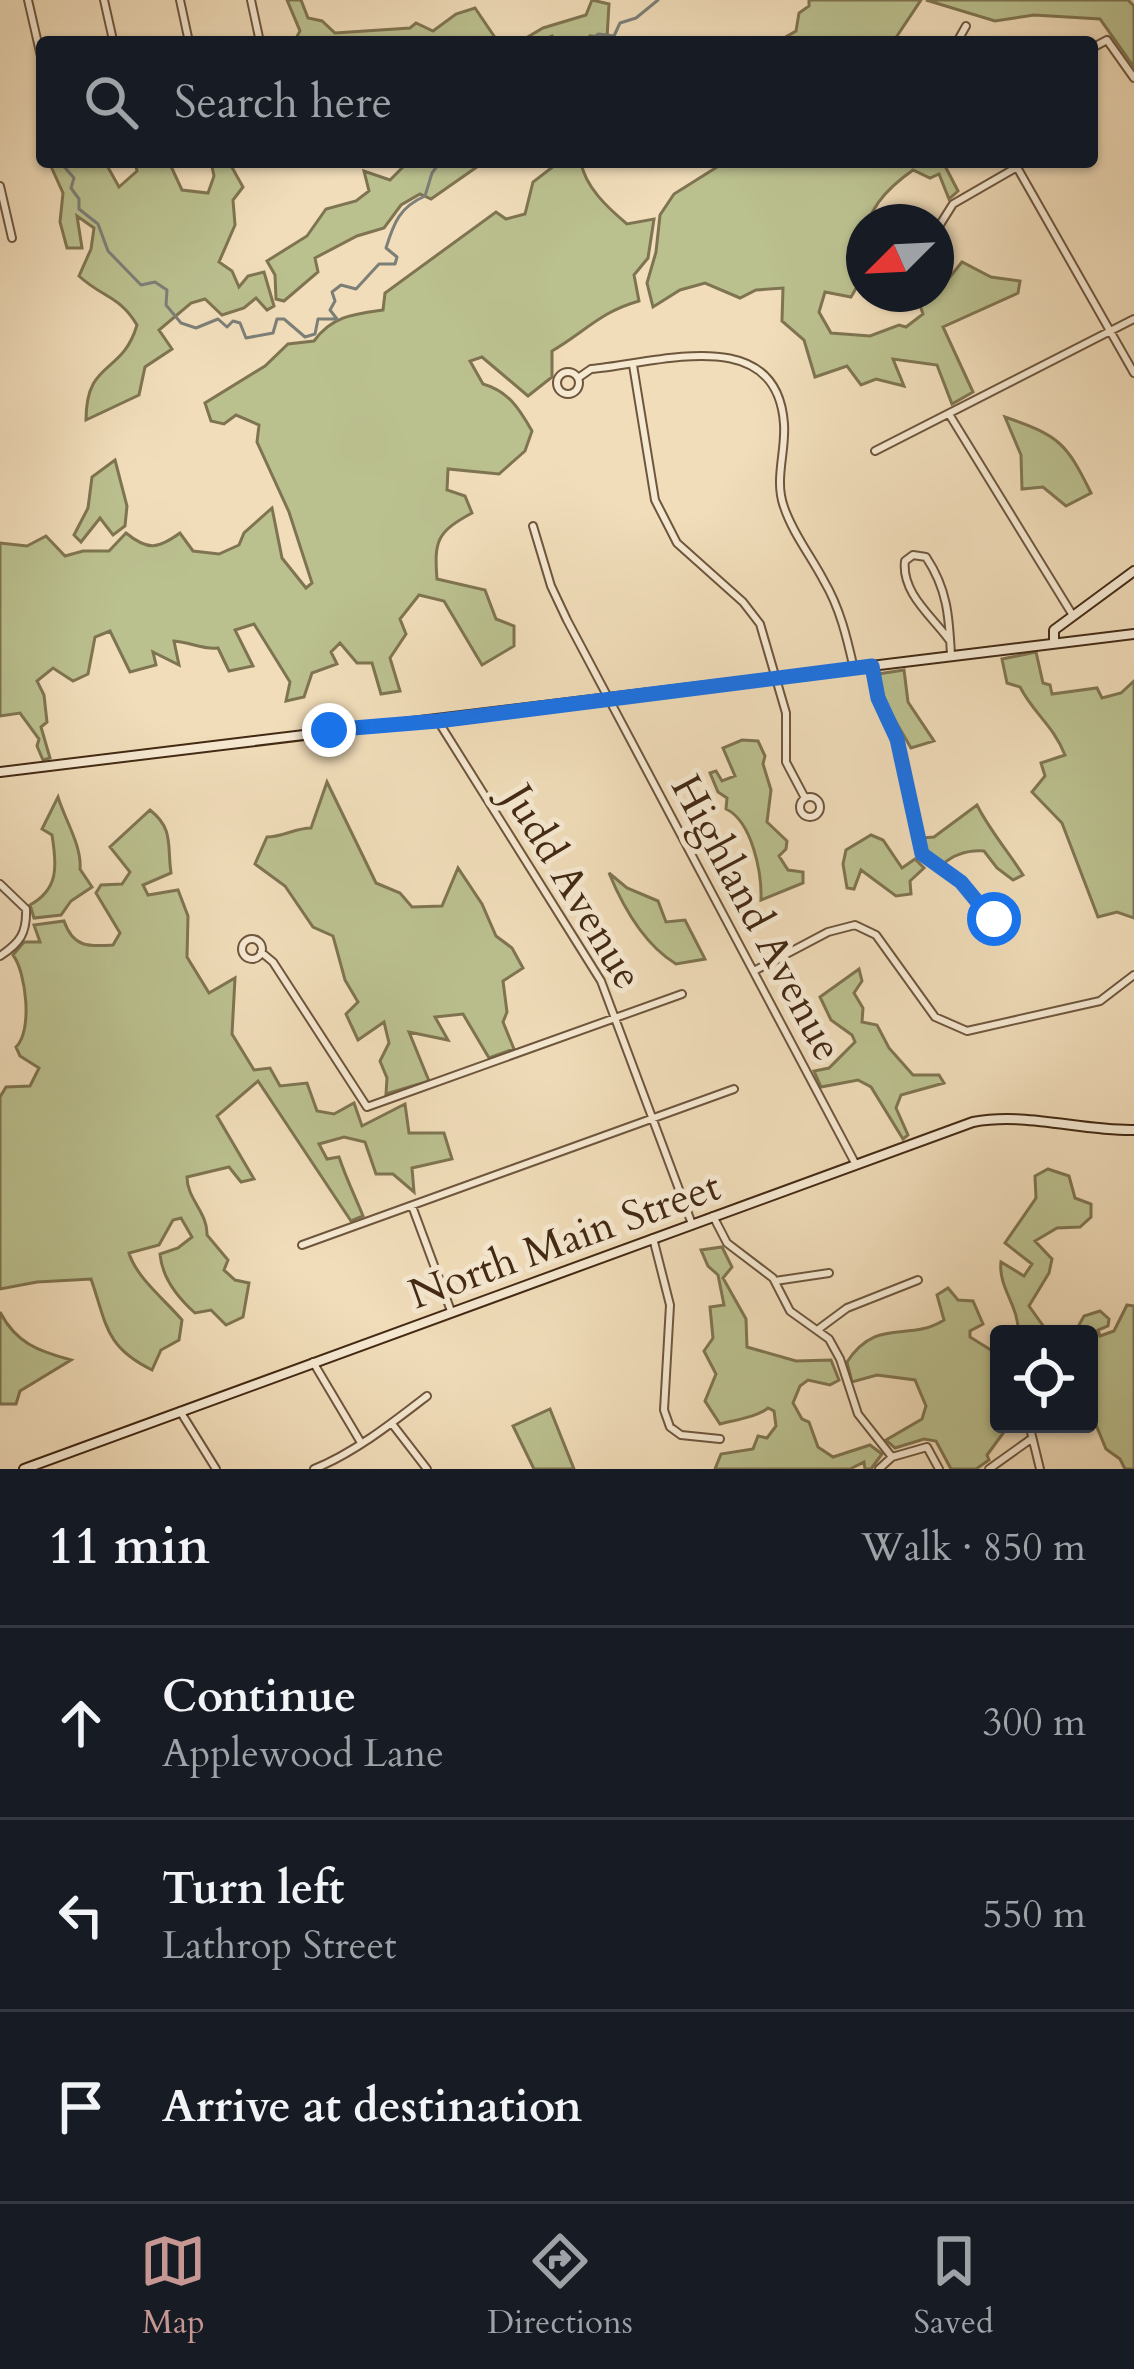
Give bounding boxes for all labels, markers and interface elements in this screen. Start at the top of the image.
search box [36,36,1098,168]
icon: search [78,69,144,135]
text: Search here [174,72,392,133]
north arrow [846,204,954,312]
route end [302,703,356,757]
street label: Highland Avenue [657,765,856,1071]
street label: Judd Avenue [486,769,656,1000]
route start [967,892,1021,946]
street label: North Main Street [401,1158,728,1323]
map controls [990,1325,1098,1433]
button: locate [990,1325,1098,1433]
text: 11 min [48,1512,210,1582]
text: Walk · 850 m [861,1521,1086,1574]
text: Continue [162,1666,356,1727]
icon: ahead [48,1690,114,1756]
text: 300 m [983,1696,1086,1749]
text: Applewood Lane [162,1727,444,1780]
text: Turn left [162,1858,344,1919]
icon: left [48,1882,114,1948]
text: 550 m [983,1888,1086,1941]
text: Lathrop Street [162,1919,397,1972]
icon: arrive [48,2074,114,2140]
text: Arrive at destination [162,2076,582,2137]
tab: Map [140,2228,206,2345]
tab: Directions [487,2228,633,2345]
tab: Saved [914,2228,994,2345]

